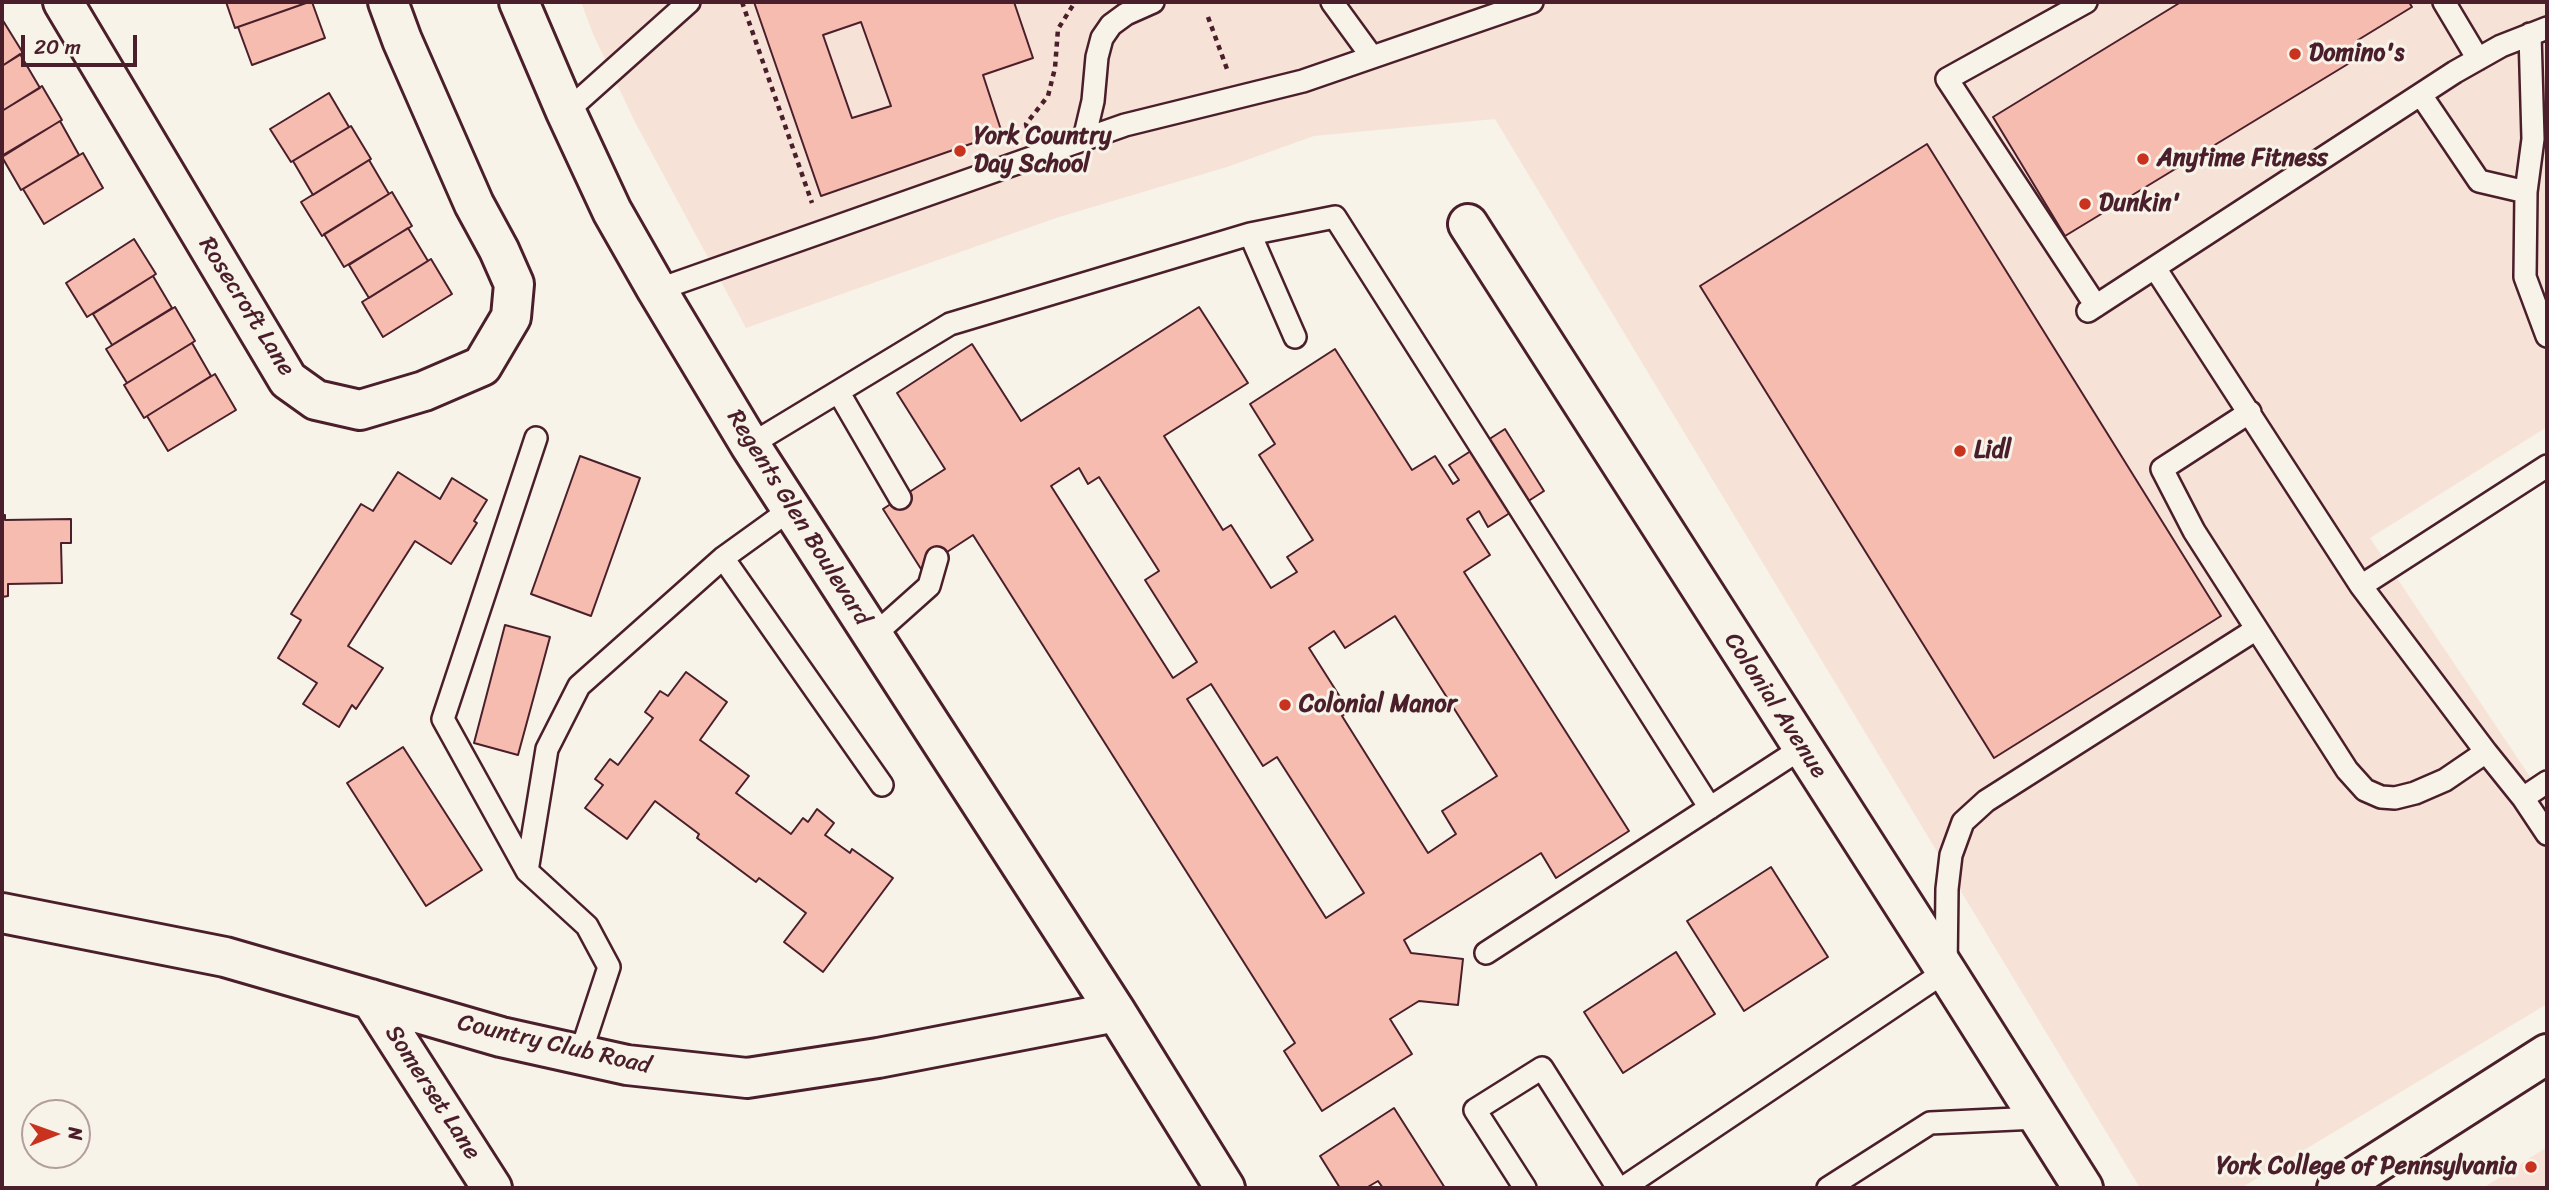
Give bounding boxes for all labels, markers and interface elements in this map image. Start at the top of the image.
scale bar [24,21,140,65]
text: 20 m [34,28,81,66]
place label: Domino's [2309,40,2404,68]
marker: Domino's [2287,46,2303,62]
place label: York Country Day School [974,123,1111,179]
marker: York Country Day School [952,143,968,159]
place label: Anytime Fitness [2157,145,2328,173]
marker: Anytime Fitness [2135,151,2151,167]
place label: Dunkin' [2099,190,2181,218]
marker: Dunkin' [2077,196,2093,212]
street label: Rosecroft Lane [192,232,300,382]
street label: Regents Glen Boulevard [720,405,876,631]
place label: Lidl [1974,437,2011,465]
marker: Lidl [1952,443,1968,459]
street label: Colonial Avenue [1717,628,1833,784]
place label: Colonial Manor [1299,691,1456,719]
marker: Colonial Manor [1277,697,1293,713]
street label: Country Club Road [455,1009,653,1081]
street label: Somerset Lane [378,1020,486,1166]
north arrow [21,1099,91,1169]
text: N [59,1127,92,1141]
place label: York College of Pennsylvania [2216,1153,2517,1181]
marker: York College of Pennsylvania [2523,1159,2539,1175]

